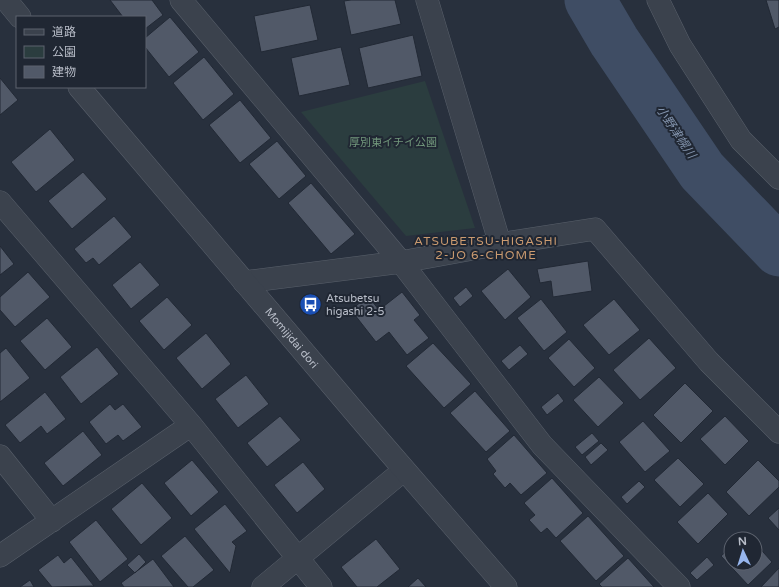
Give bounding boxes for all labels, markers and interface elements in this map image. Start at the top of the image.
legend [16,16,146,88]
text: 道路 [52,25,76,39]
text: 公園 [52,45,76,59]
text: 建物 [52,65,76,79]
water label: 小野津幌川 [653,103,700,162]
park label: 厚別東イチイ公園 [349,136,437,149]
district label: ATSUBETSU-HIGASHI 2-JO 6-CHOME [414,234,558,262]
bus stop icon: Atsubetsu higashi 2-5 [298,291,324,317]
place label: Atsubetsu higashi 2-5 [326,292,385,318]
street label: Momijidai dori [262,305,321,371]
north arrow [723,531,763,571]
text: N [737,535,747,548]

